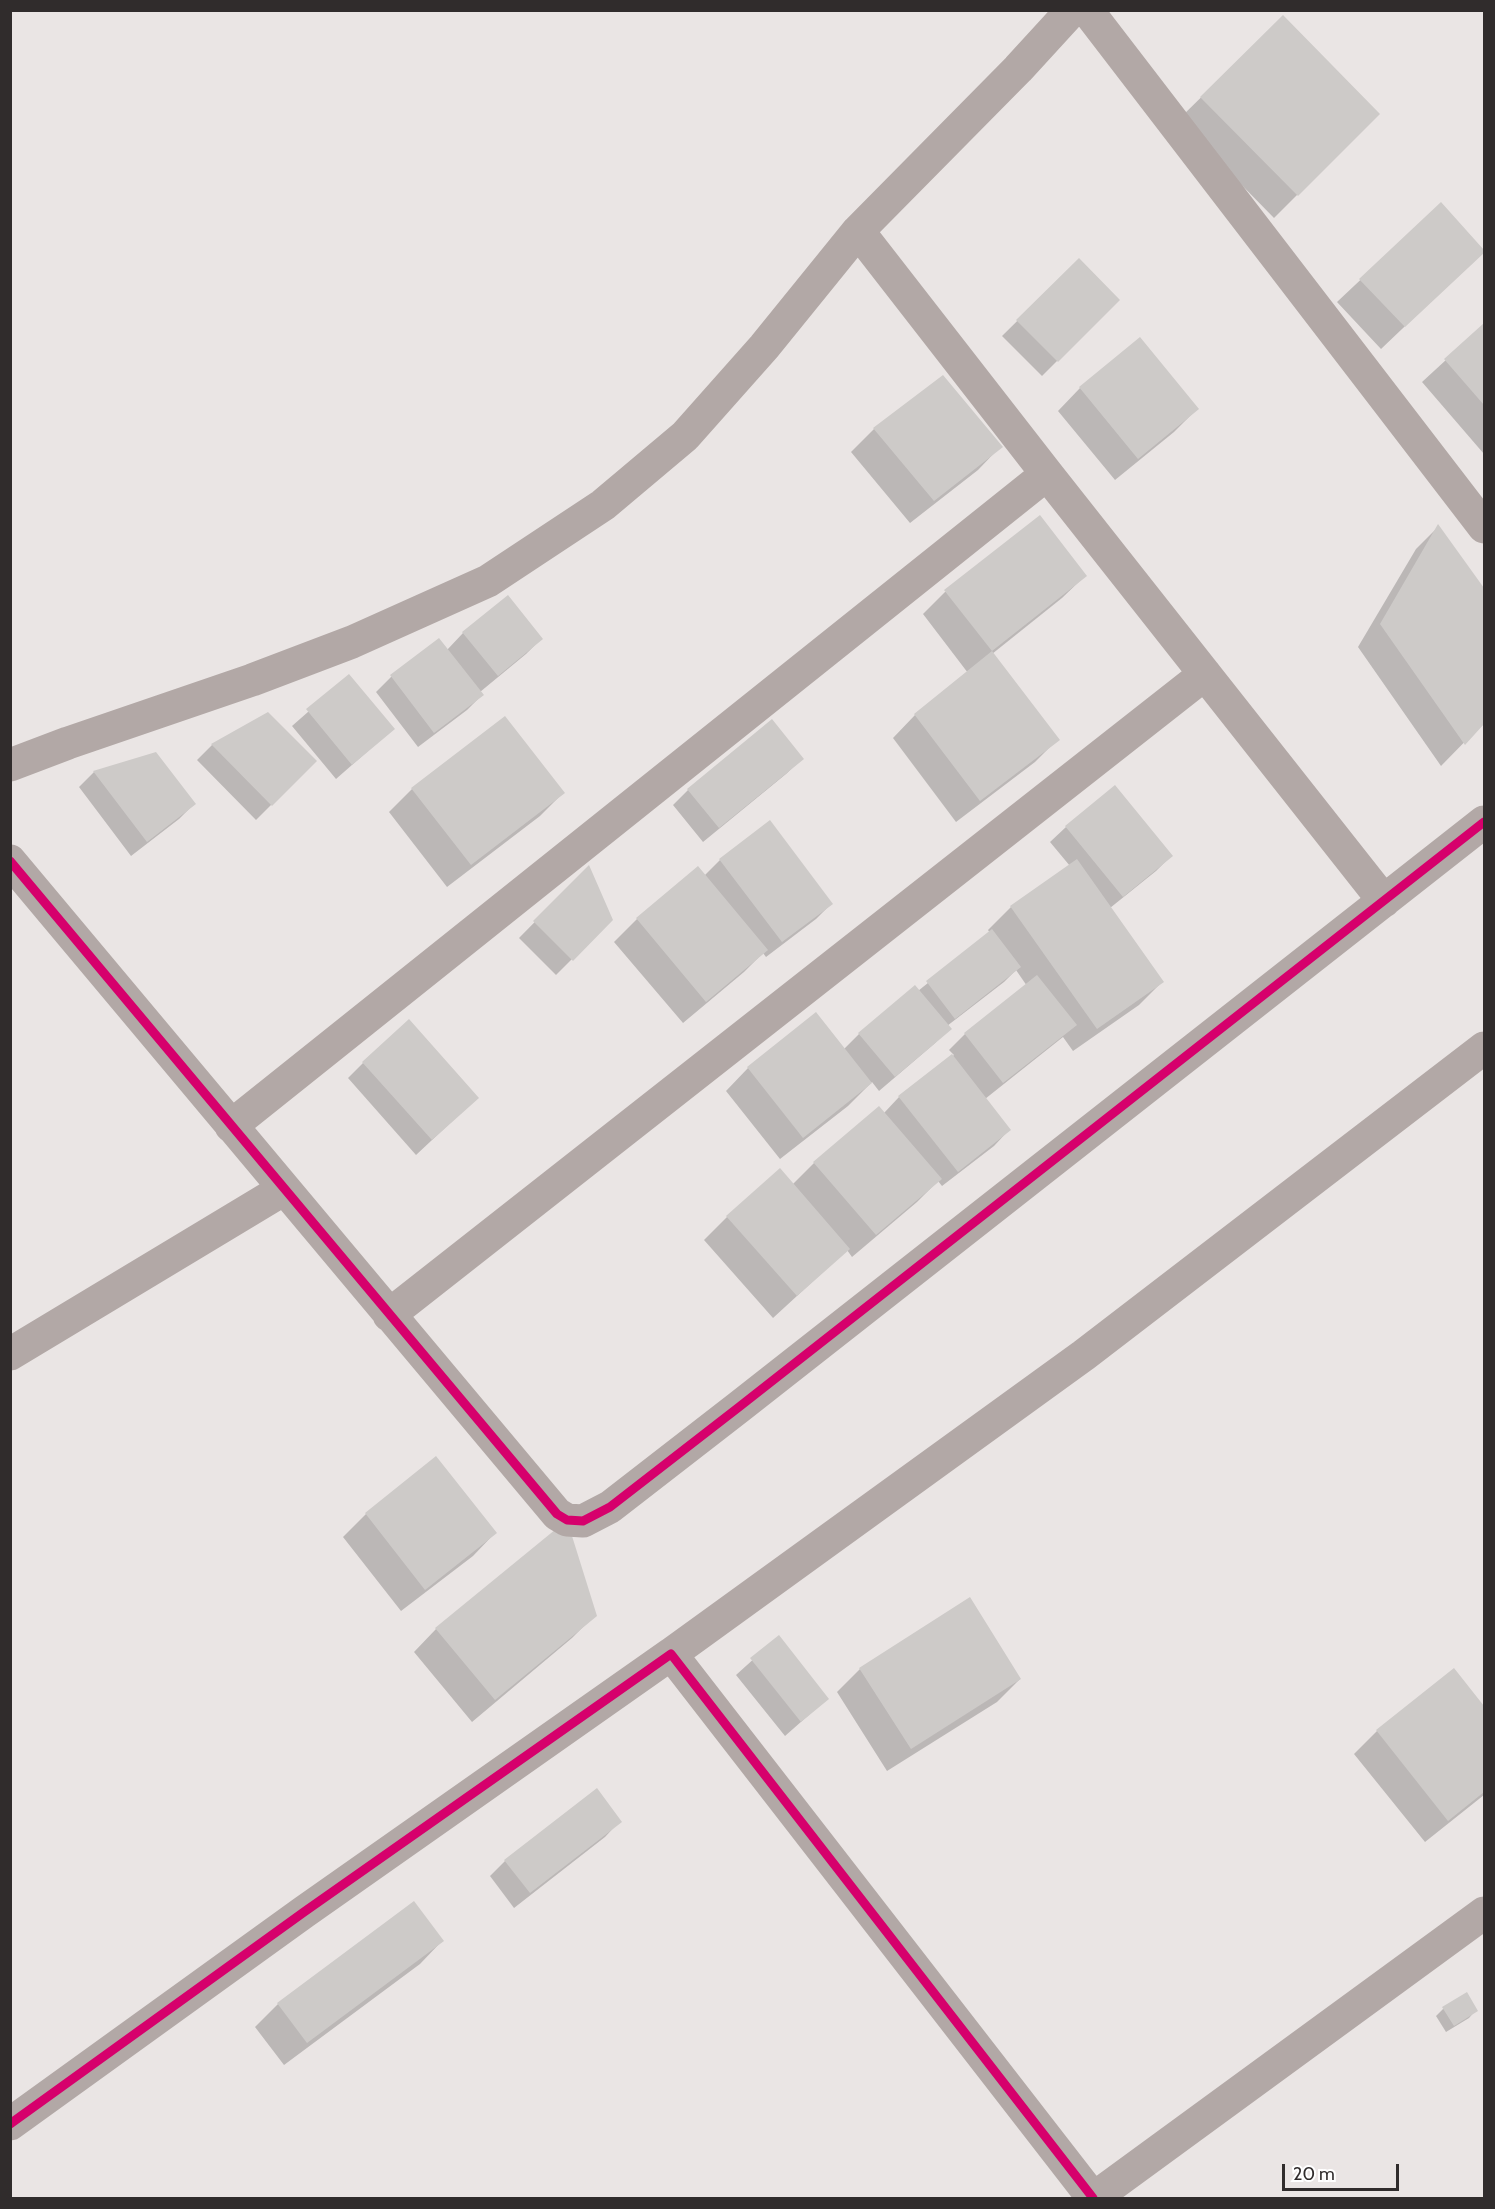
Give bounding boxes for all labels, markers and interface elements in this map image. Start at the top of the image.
scale bar [1285,2152,1402,2190]
text: 20 m [1293,2163,1335,2185]

